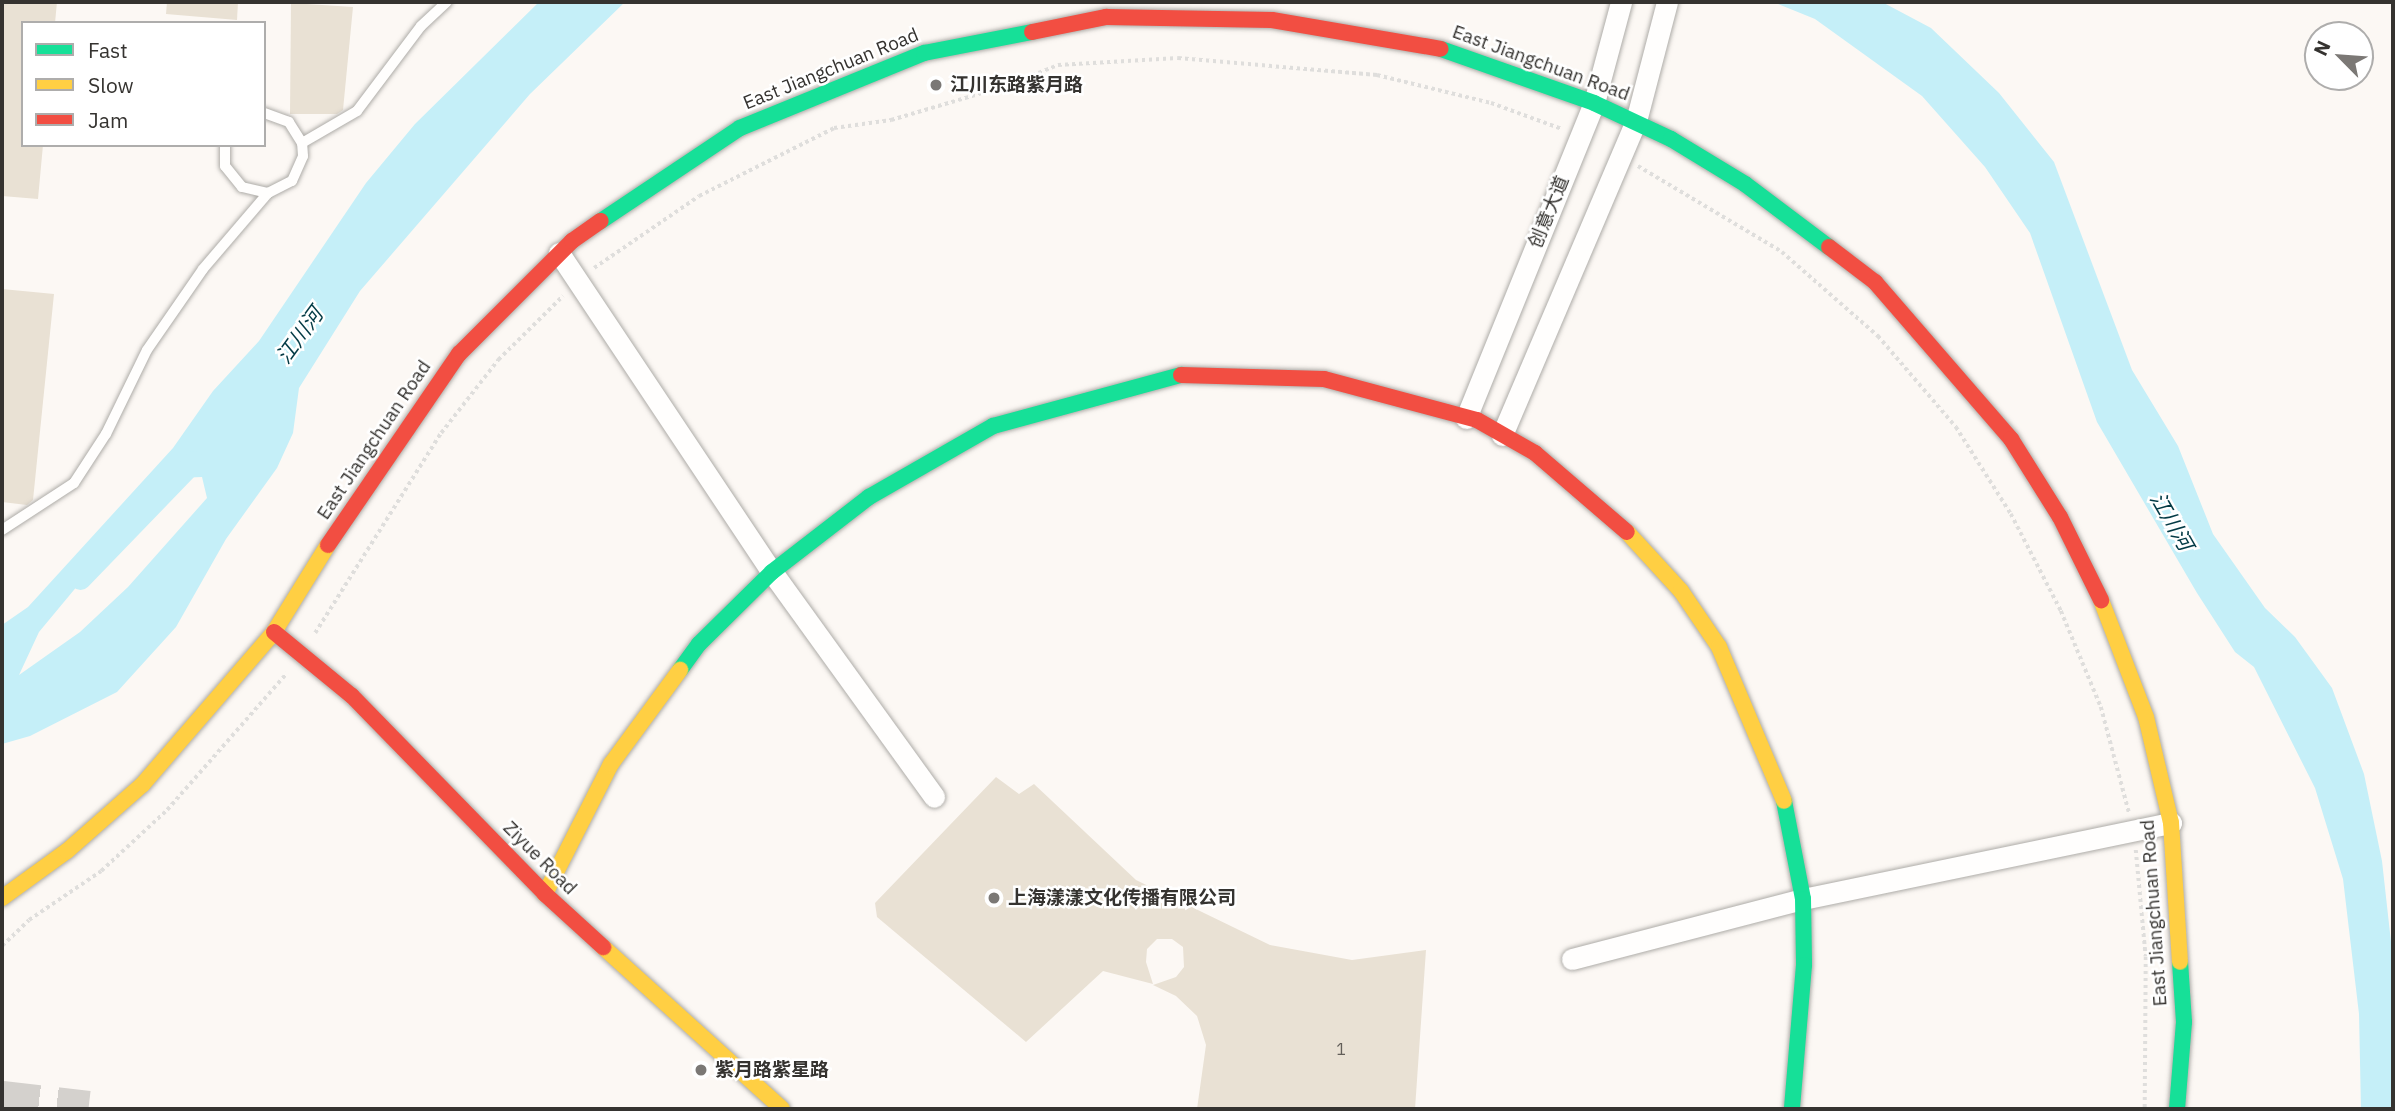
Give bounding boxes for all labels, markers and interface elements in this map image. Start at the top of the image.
street label: East Jiangchuan Road [1449,20,1633,106]
legend [21,21,266,147]
north arrow [2304,21,2374,91]
street label: East Jiangchuan Road [740,23,922,115]
text: Fast [88,36,128,64]
text: N [2308,37,2336,59]
text: Slow [88,71,134,99]
place label: 江川东路紫月路 [950,74,1083,96]
marker: 江川东路紫月路 [928,77,944,93]
text: Jam [88,106,128,134]
street label: 创意大道 [1524,172,1574,252]
water label: 江川河 [270,302,328,368]
street label: East Jiangchuan Road [312,356,436,524]
water label: 江川河 [2145,487,2199,555]
street label: Ziyue Road [498,816,582,900]
street label: East Jiangchuan Road [2136,819,2172,1007]
place label: 上海漾漾文化传播有限公司 [1008,887,1236,909]
marker: 上海漾漾文化传播有限公司 [986,890,1002,906]
house number: 1 [1336,1039,1346,1059]
place label: 紫月路紫星路 [715,1059,829,1081]
marker: 紫月路紫星路 [693,1062,709,1078]

